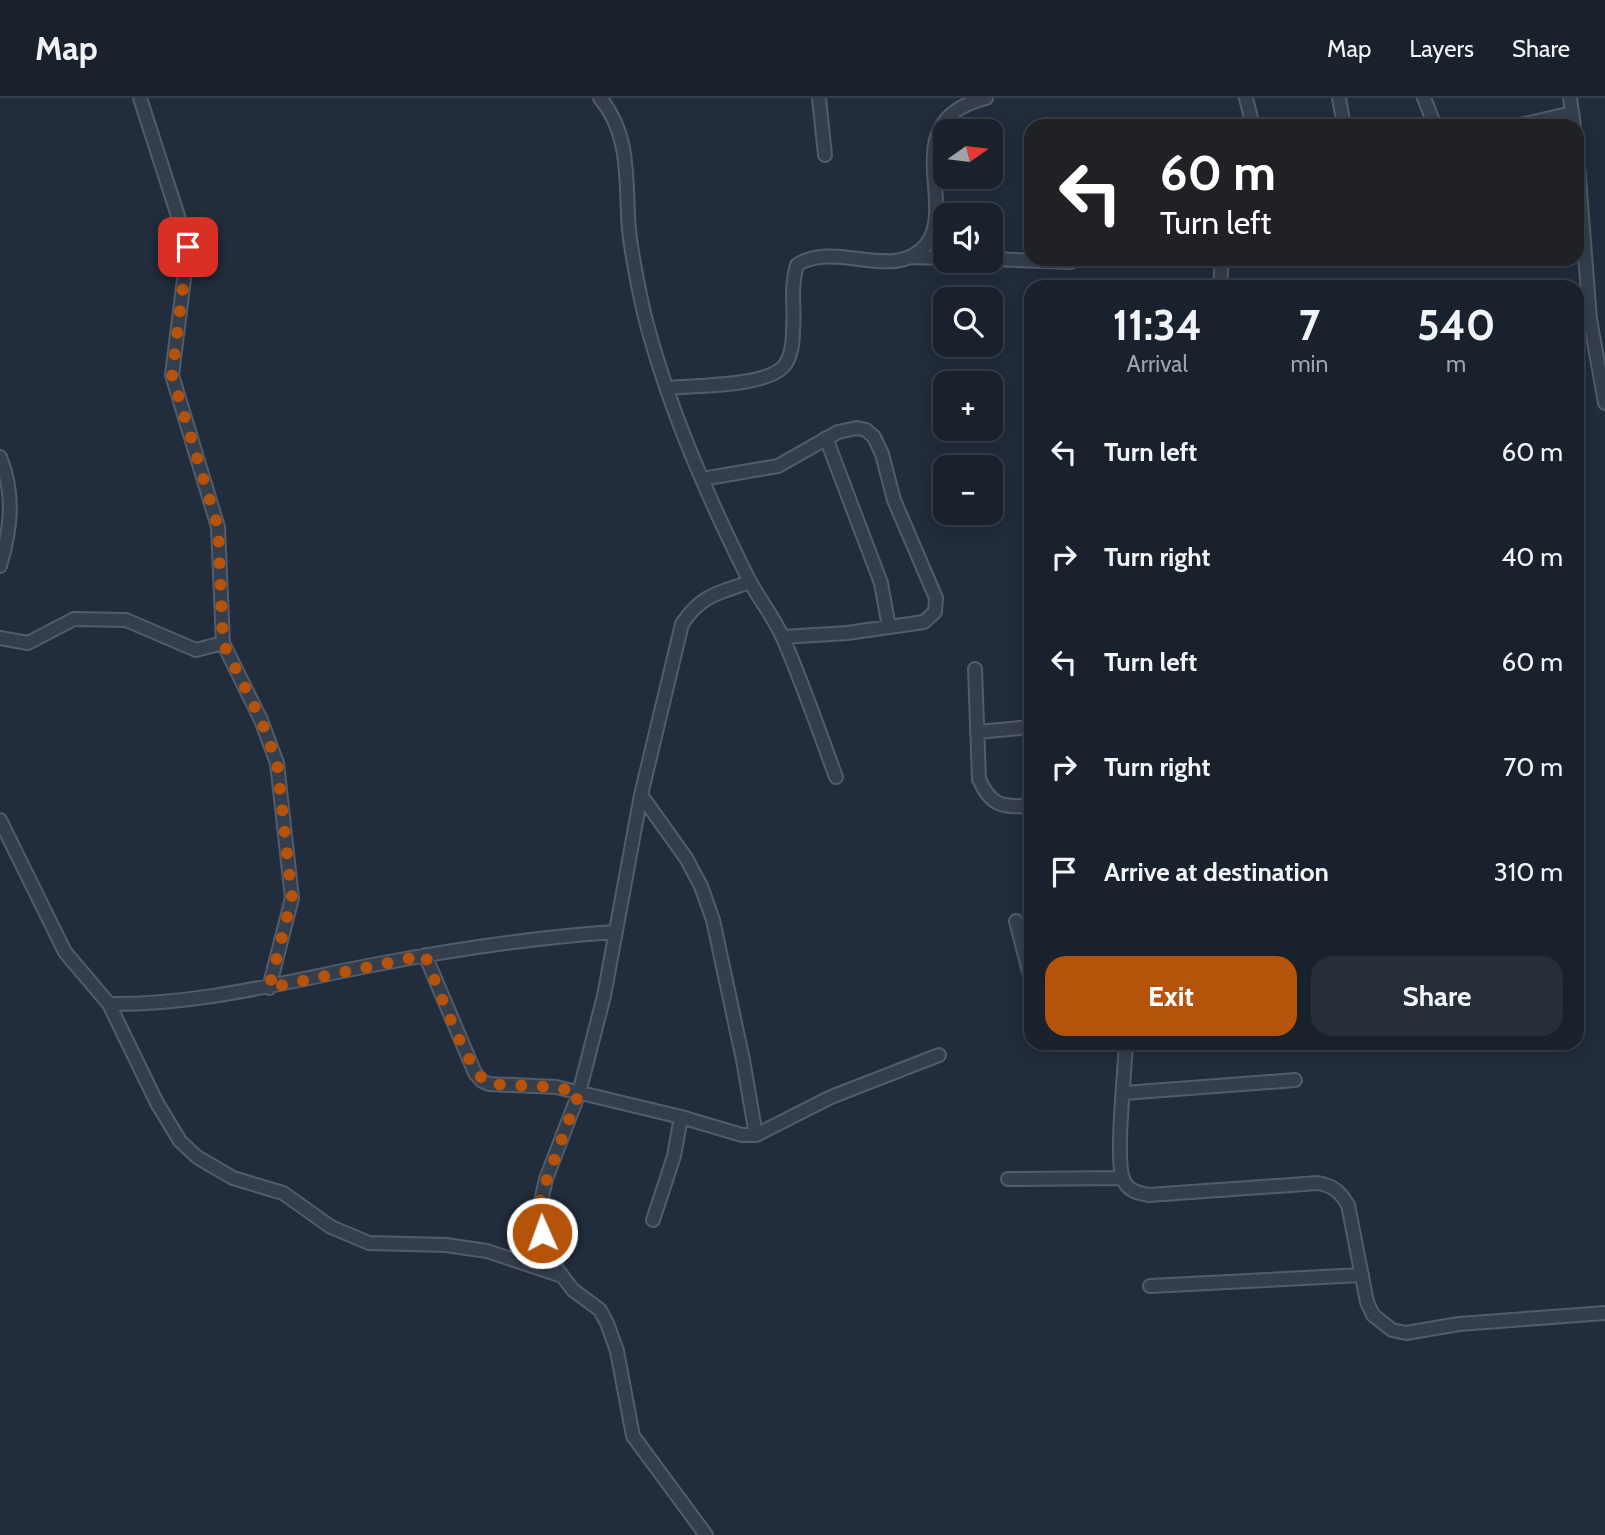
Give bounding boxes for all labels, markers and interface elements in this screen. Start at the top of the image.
text: Map [35,28,98,68]
text: Map [1327,34,1371,63]
text: Layers [1409,34,1474,63]
text: Share [1512,34,1570,63]
north arrow [933,119,1003,189]
map controls [933,119,1003,525]
text: 60 m [1160,143,1276,202]
icon: left [1045,147,1136,238]
button: sound [933,203,1003,273]
text: Turn left [1160,203,1271,242]
pin [158,217,218,277]
icon: arrive [169,228,207,266]
button: search [933,287,1003,357]
text: 11:34 [1113,299,1202,351]
text: 7 [1299,299,1320,351]
text: 540 [1417,299,1495,351]
text: Arrival [1127,350,1188,378]
text: min [1290,350,1328,378]
text: m [1446,350,1466,378]
button: + [933,371,1003,441]
icon: left [1045,433,1083,471]
text: Turn left [1104,436,1197,468]
text: 60 m [1501,436,1563,468]
button: − [933,455,1003,525]
icon: right [1045,538,1083,576]
text: Turn right [1104,541,1210,573]
text: 40 m [1501,541,1563,573]
icon: left [1045,643,1083,681]
text: Turn left [1104,646,1197,678]
text: 60 m [1501,646,1563,678]
icon: right [1045,748,1083,786]
text: Turn right [1104,751,1210,783]
text: 70 m [1503,751,1563,783]
icon: arrive [1045,853,1083,891]
text: Arrive at destination [1104,856,1329,888]
text: 310 m [1494,856,1563,888]
button: Exit [1045,956,1297,1036]
button: Share [1311,956,1563,1036]
position arrow [505,1196,579,1270]

